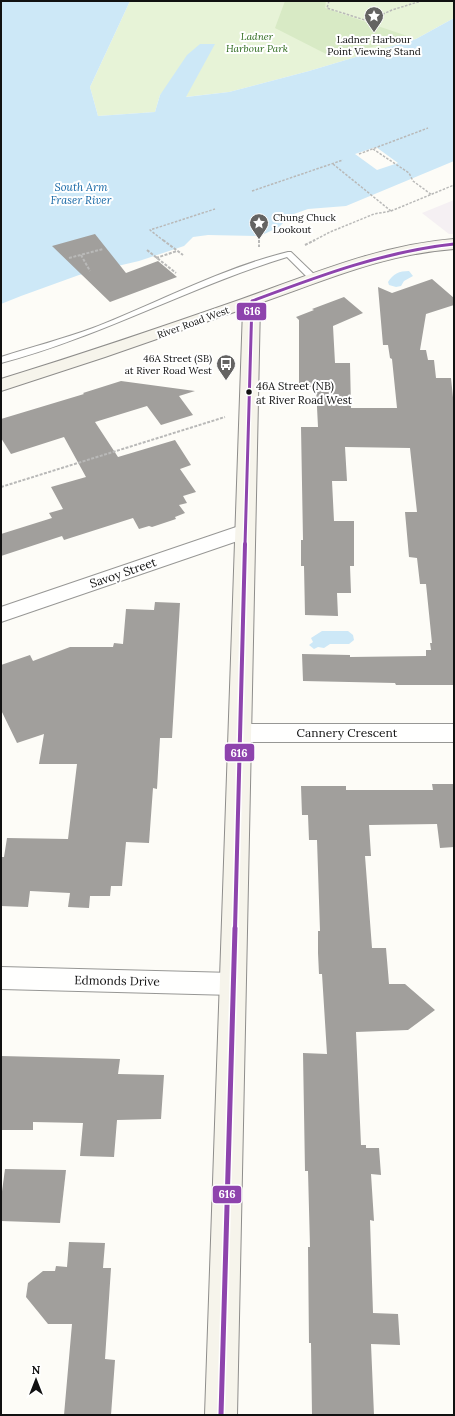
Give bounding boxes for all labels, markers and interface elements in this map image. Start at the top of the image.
place icon: Ladner Harbour Point Viewing Stand [363,5,385,33]
park label: Ladner Harbour Park [226,30,288,55]
place label: Ladner Harbour Point Viewing Stand [327,33,421,58]
water label: South Arm Fraser River [50,180,113,207]
place label: Chung Chuck Lookout [273,211,336,236]
place icon: Chung Chuck Lookout [248,212,270,240]
line badge: 616 [236,302,267,321]
street label: River Road West [155,303,231,342]
text: 616 [243,304,261,318]
place label: 46A Street (SB) at River Road West [125,352,212,377]
bus stop icon: 46A Street (SB) at River Road West [215,353,237,381]
place label: 46A Street (NB) at River Road West [256,379,353,407]
marker: 46A Street (NB) at River Road West [244,387,254,397]
street label: Savoy Street [88,554,158,591]
street label: Cannery Crescent [297,725,398,740]
line badge: 616 [224,743,255,762]
text: 616 [230,746,248,760]
street label: Edmonds Drive [74,972,160,989]
line badge: 616 [212,1185,242,1204]
text: 616 [218,1187,236,1201]
north arrow [16,1360,56,1400]
text: N [32,1363,41,1377]

